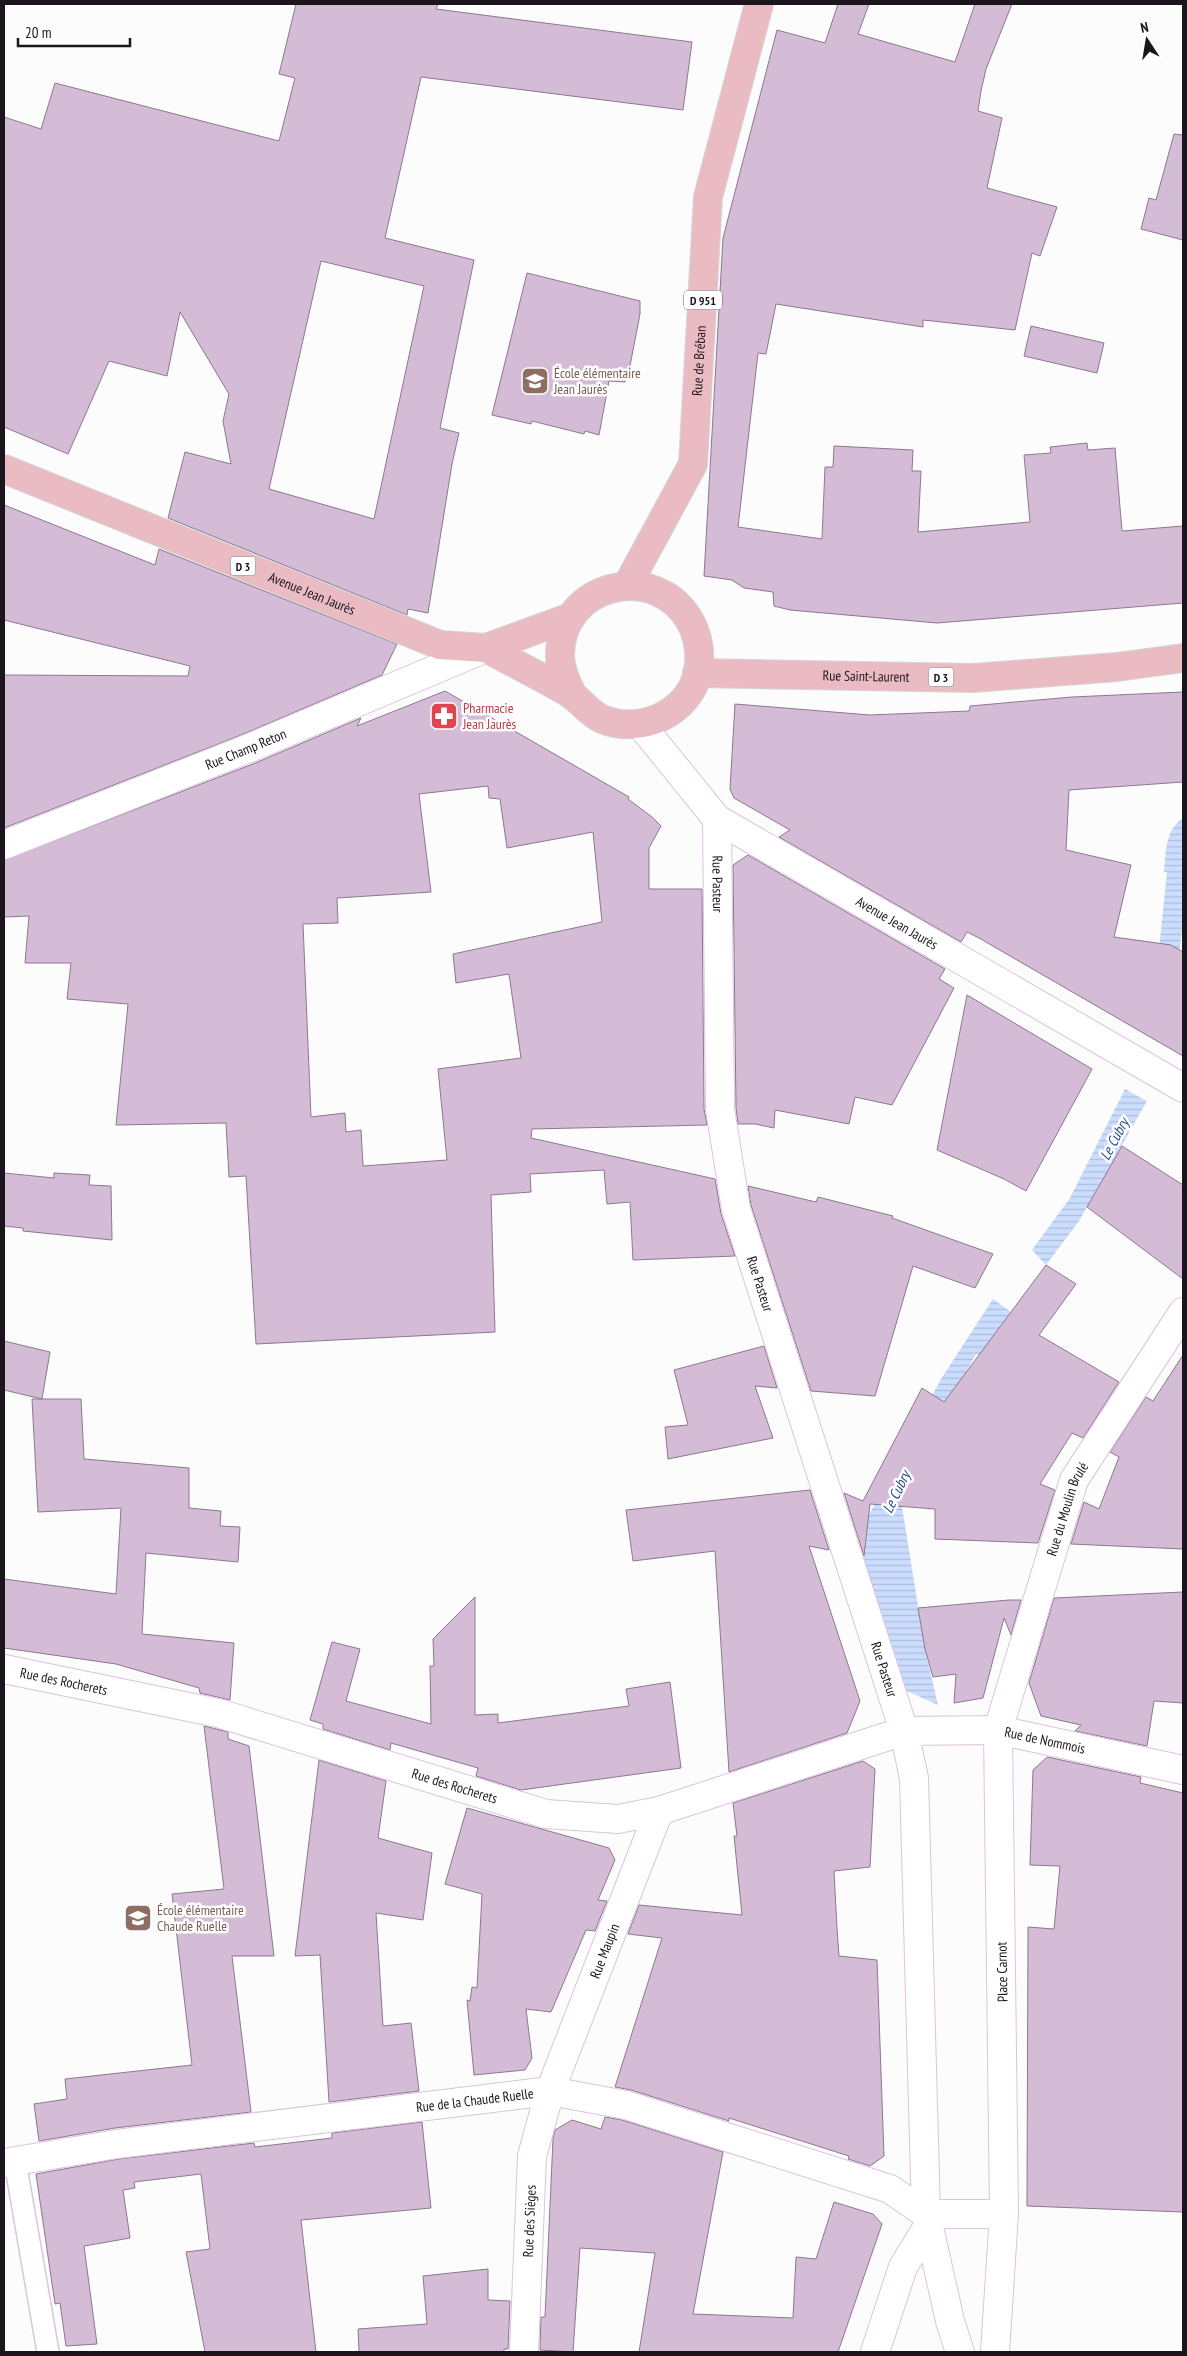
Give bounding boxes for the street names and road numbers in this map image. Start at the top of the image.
road number: D 951 [684,290,722,310]
street label: Rue de Bréban [688,325,710,397]
road number: D 3 [230,556,256,576]
street label: Avenue Jean Jaurès [266,568,358,619]
street label: Rue Saint-Laurent [822,666,910,686]
road number: D 3 [928,668,954,686]
street label: Rue Champ Reton [203,724,289,774]
street label: Rue Pasteur [708,855,727,913]
street label: Avenue Jean Jaurès [853,892,941,954]
street label: Rue Pasteur [743,1254,778,1314]
street label: Rue du Moulin Brulé [1042,1458,1092,1558]
street label: Rue Pasteur [867,1639,902,1700]
street label: Rue des Rocherets [19,1664,109,1699]
street label: Rue de Nommois [1003,1723,1087,1758]
street label: Rue des Rocherets [410,1764,500,1808]
street label: Rue Maupin [586,1921,623,1981]
street label: Place Carnot [992,1942,1012,2002]
street label: Rue de la Chaude Ruelle [415,2084,535,2116]
street label: Rue des Sièges [519,2184,540,2258]

